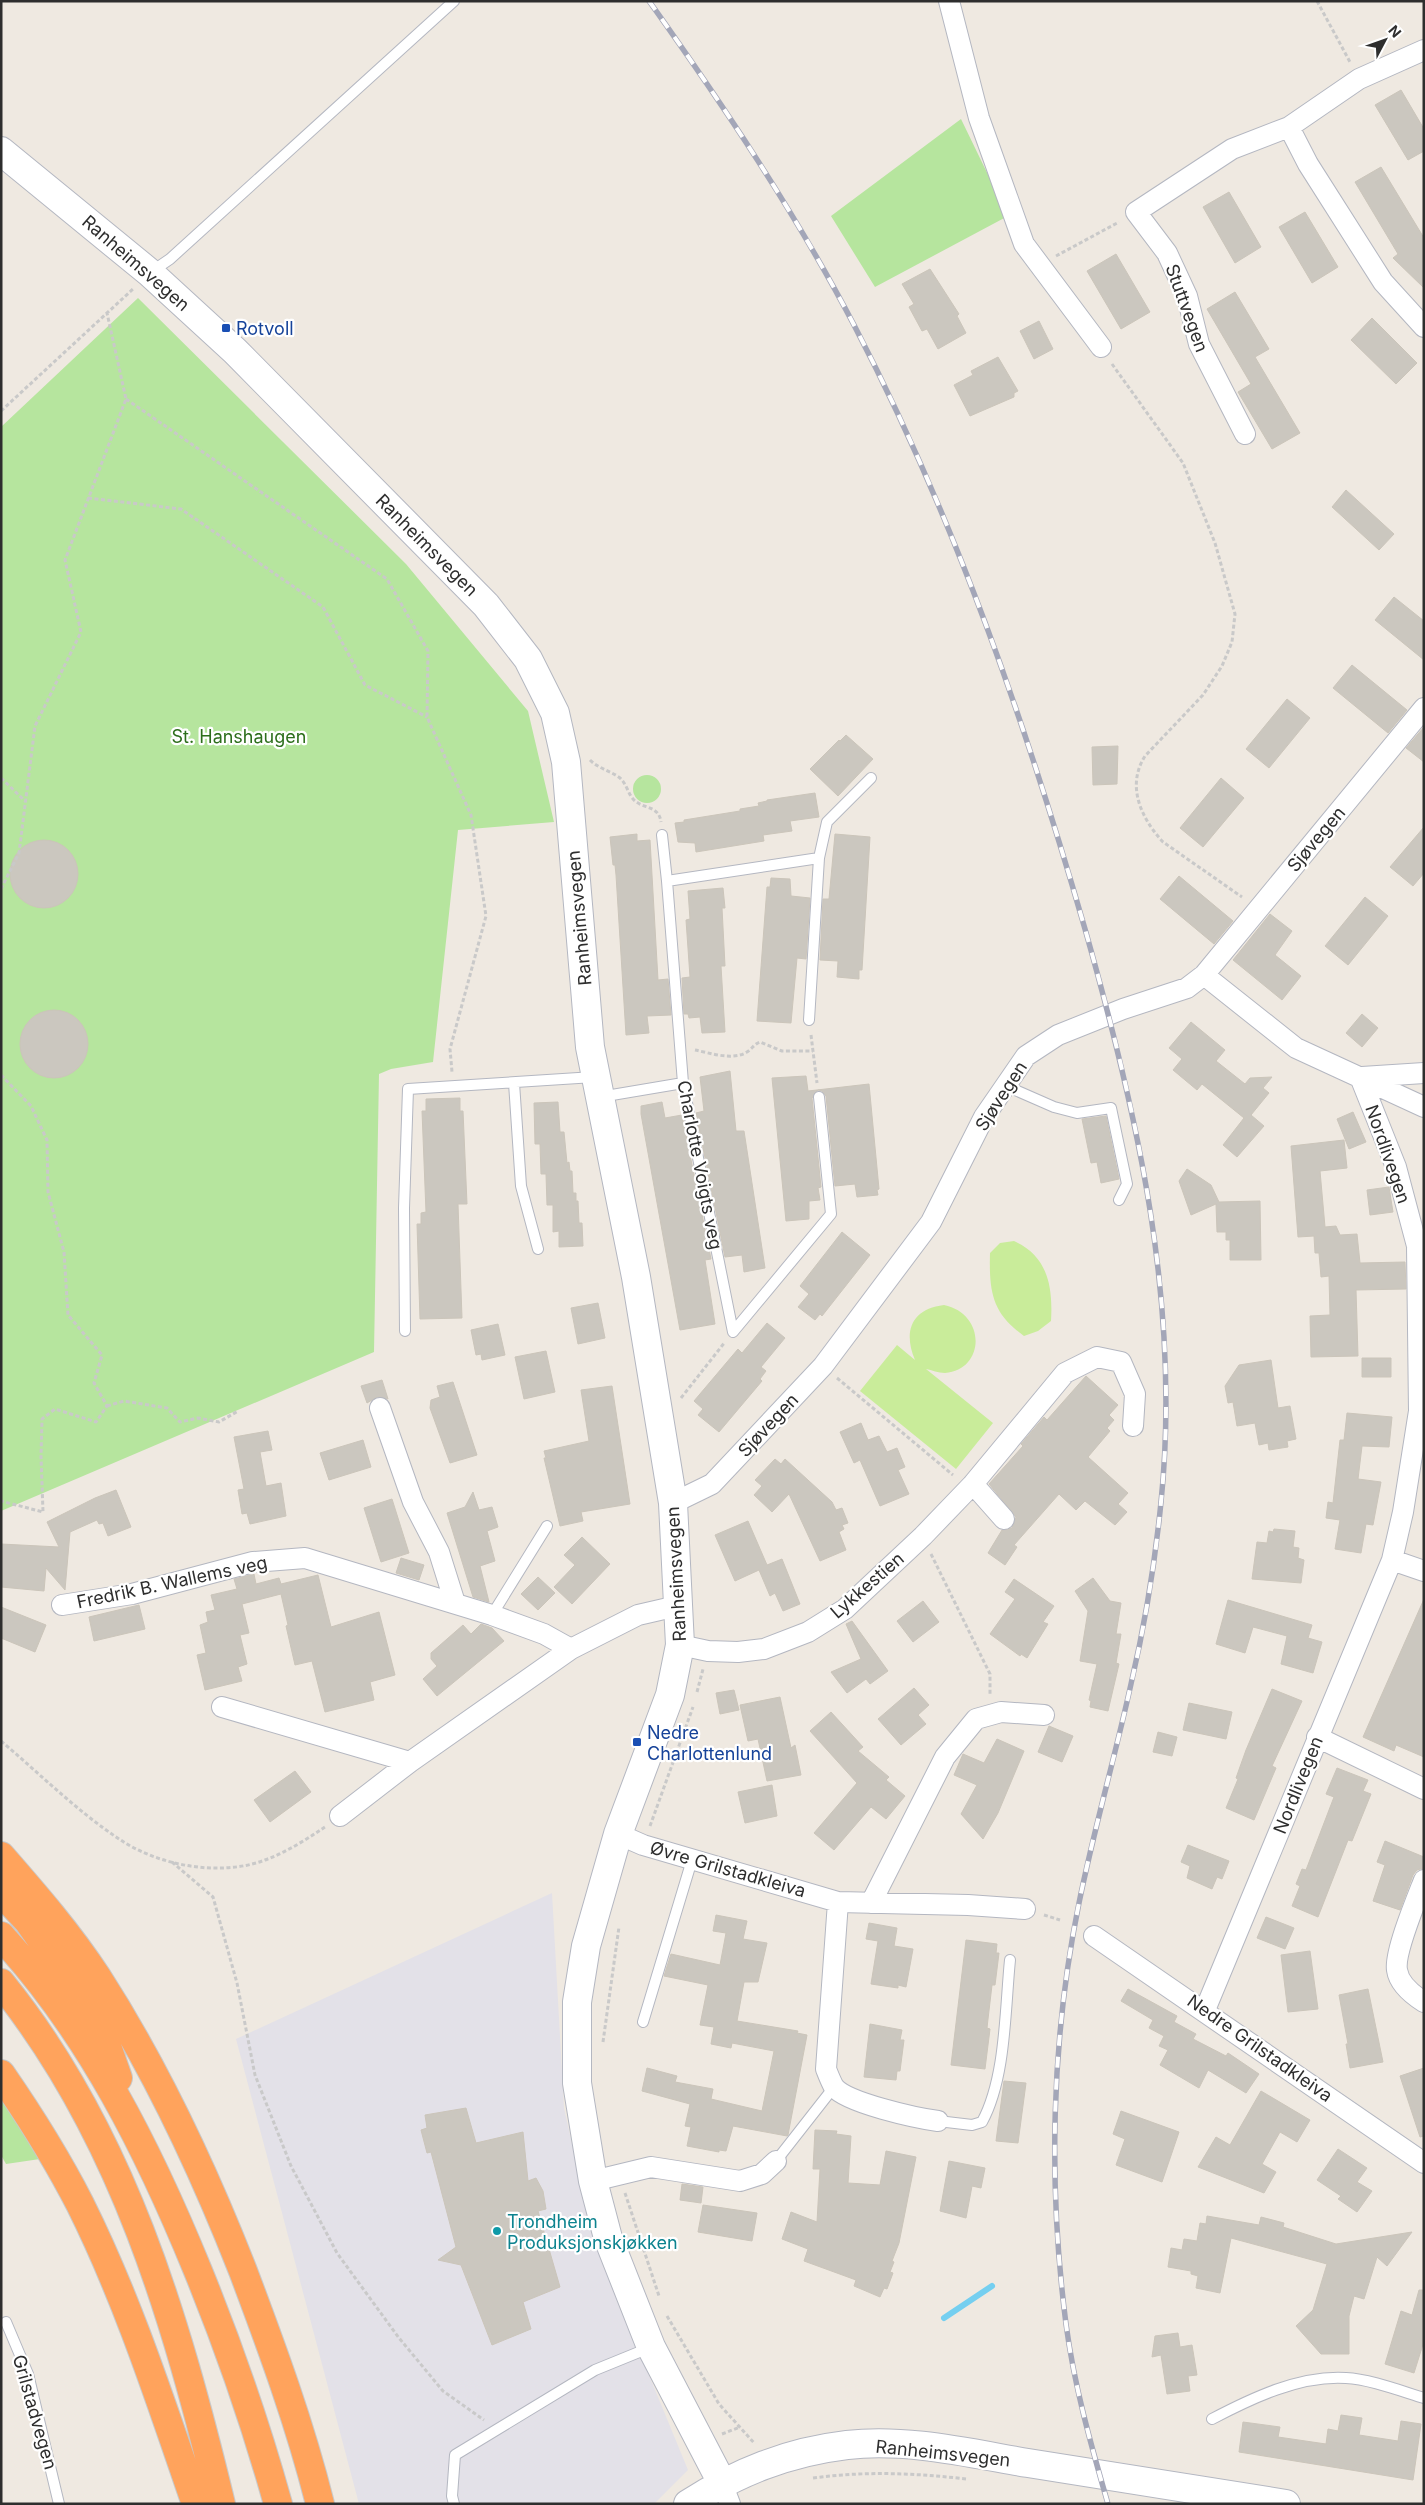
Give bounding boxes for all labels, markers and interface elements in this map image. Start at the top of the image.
north arrow [1360,15,1410,65]
text: N [1385,22,1405,41]
street label: Ranheimsvegen [78,211,194,315]
street label: Stuttvegen [1161,261,1213,355]
place label: Rotvoll [236,318,294,339]
marker: Rotvoll [220,322,232,334]
street label: Ranheimsvegen [372,490,482,600]
park label: St. Hanshaugen [172,726,306,747]
street label: Sjøvegen [1283,802,1349,876]
street label: Ranheimsvegen [563,850,595,986]
street label: Sjøvegen [971,1057,1031,1135]
street label: Charlotte Voigts veg [673,1079,727,1251]
street label: Nordlivegen [1361,1102,1415,1206]
street label: Sjøvegen [733,1389,803,1461]
street label: Ranheimsvegen [662,1506,690,1642]
street label: Lykkestien [826,1548,908,1622]
street label: Fredrik B. Wallems veg [75,1552,269,1612]
place label: Nedre Charlottenlund [647,1722,772,1764]
street label: Nordlivegen [1269,1733,1327,1837]
marker: Nedre Charlottenlund [631,1736,643,1748]
street label: Øvre Grilstadkleiva [648,1837,808,1901]
street label: Nedre Grilstadkleiva [1183,1990,1337,2106]
place label: Trondheim Produksjonskjøkken [507,2211,678,2253]
marker: Trondheim Produksjonskjøkken [491,2225,503,2237]
street label: Grilstadvegen [9,2352,61,2472]
street label: Ranheimsvegen [875,2435,1011,2471]

